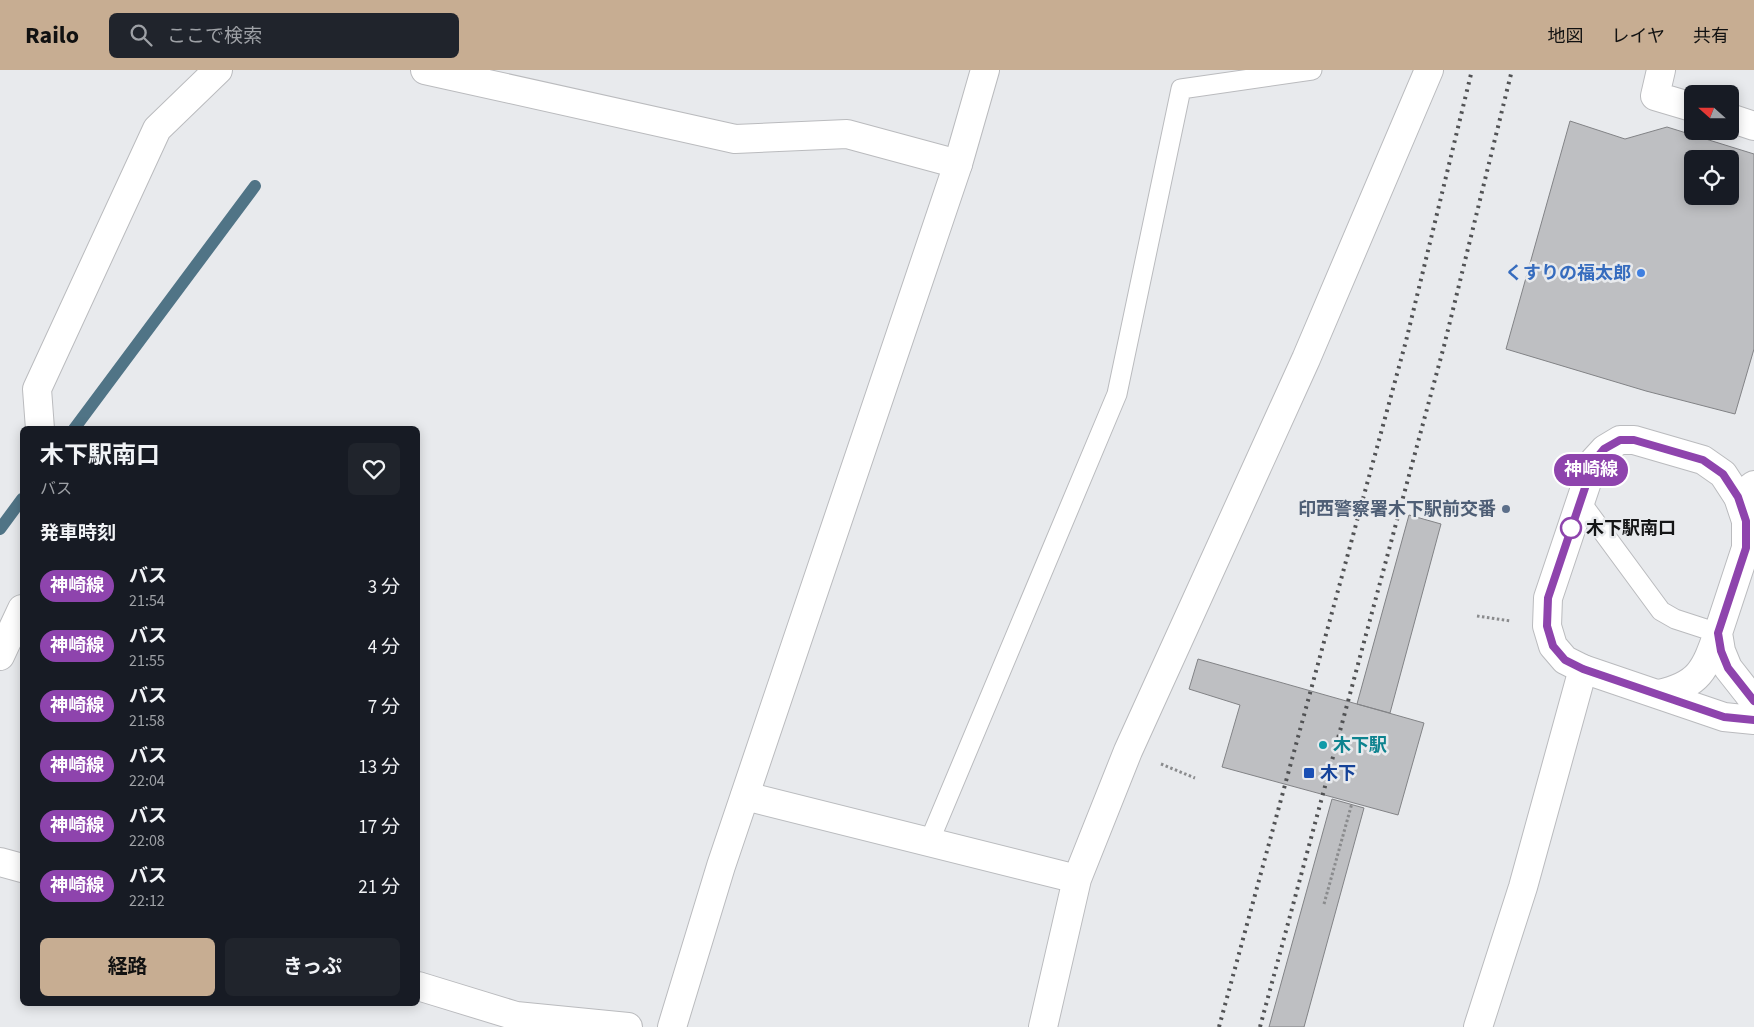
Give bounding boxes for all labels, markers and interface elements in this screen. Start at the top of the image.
search box [109,13,459,58]
text: Railo [25,18,79,53]
icon: search [127,21,155,49]
text: ここで検索 [167,23,262,50]
text: 地図 [1548,24,1584,49]
text: レイヤ [1612,24,1665,49]
text: 共有 [1693,24,1729,49]
north arrow [1684,85,1739,140]
map controls [1684,85,1739,205]
button: locate [1684,150,1739,205]
place label: くすりの福太郎 [1505,261,1631,286]
marker: くすりの福太郎 [1635,267,1647,279]
text: 木下駅南口 [40,438,160,473]
button: heart [348,443,400,495]
line badge: 神崎線 [1562,454,1620,486]
text: 神崎線 [1564,457,1618,482]
text: バス [40,478,72,500]
place label: 印西警察署木下駅前交番 [1298,497,1496,522]
marker: 印西警察署木下駅前交番 [1500,503,1512,515]
place label: 木下駅南口 [1586,516,1676,541]
marker: 木下駅南口 [1560,517,1582,539]
text: 発車時刻 [40,520,116,547]
text: バス [129,563,167,590]
text: 神崎線 [50,573,104,598]
text: 3 分 [368,574,400,601]
text: 21:54 [129,590,165,612]
text: バス [129,623,167,650]
text: 神崎線 [50,633,104,658]
text: 4 分 [368,634,400,661]
text: 21:55 [129,650,165,672]
text: バス [129,683,167,710]
text: 神崎線 [50,693,104,718]
text: 7 分 [368,694,400,721]
text: 21:58 [129,710,165,732]
place label: 木下駅 [1333,733,1387,758]
marker: 木下駅 [1317,739,1329,751]
text: バス [129,743,167,770]
text: 神崎線 [50,753,104,778]
text: 13 分 [358,754,400,781]
place label: 木下 [1320,761,1356,786]
marker: 木下 [1302,766,1316,780]
text: 22:04 [129,770,165,792]
text: バス [129,803,167,830]
text: 神崎線 [50,813,104,838]
text: 17 分 [358,814,400,841]
text: 22:08 [129,830,165,852]
text: バス [129,863,167,890]
text: 神崎線 [50,873,104,898]
text: 21 分 [358,874,400,901]
text: 22:12 [129,890,165,912]
button: 経路 [40,938,215,996]
button: きっぷ [225,938,400,996]

